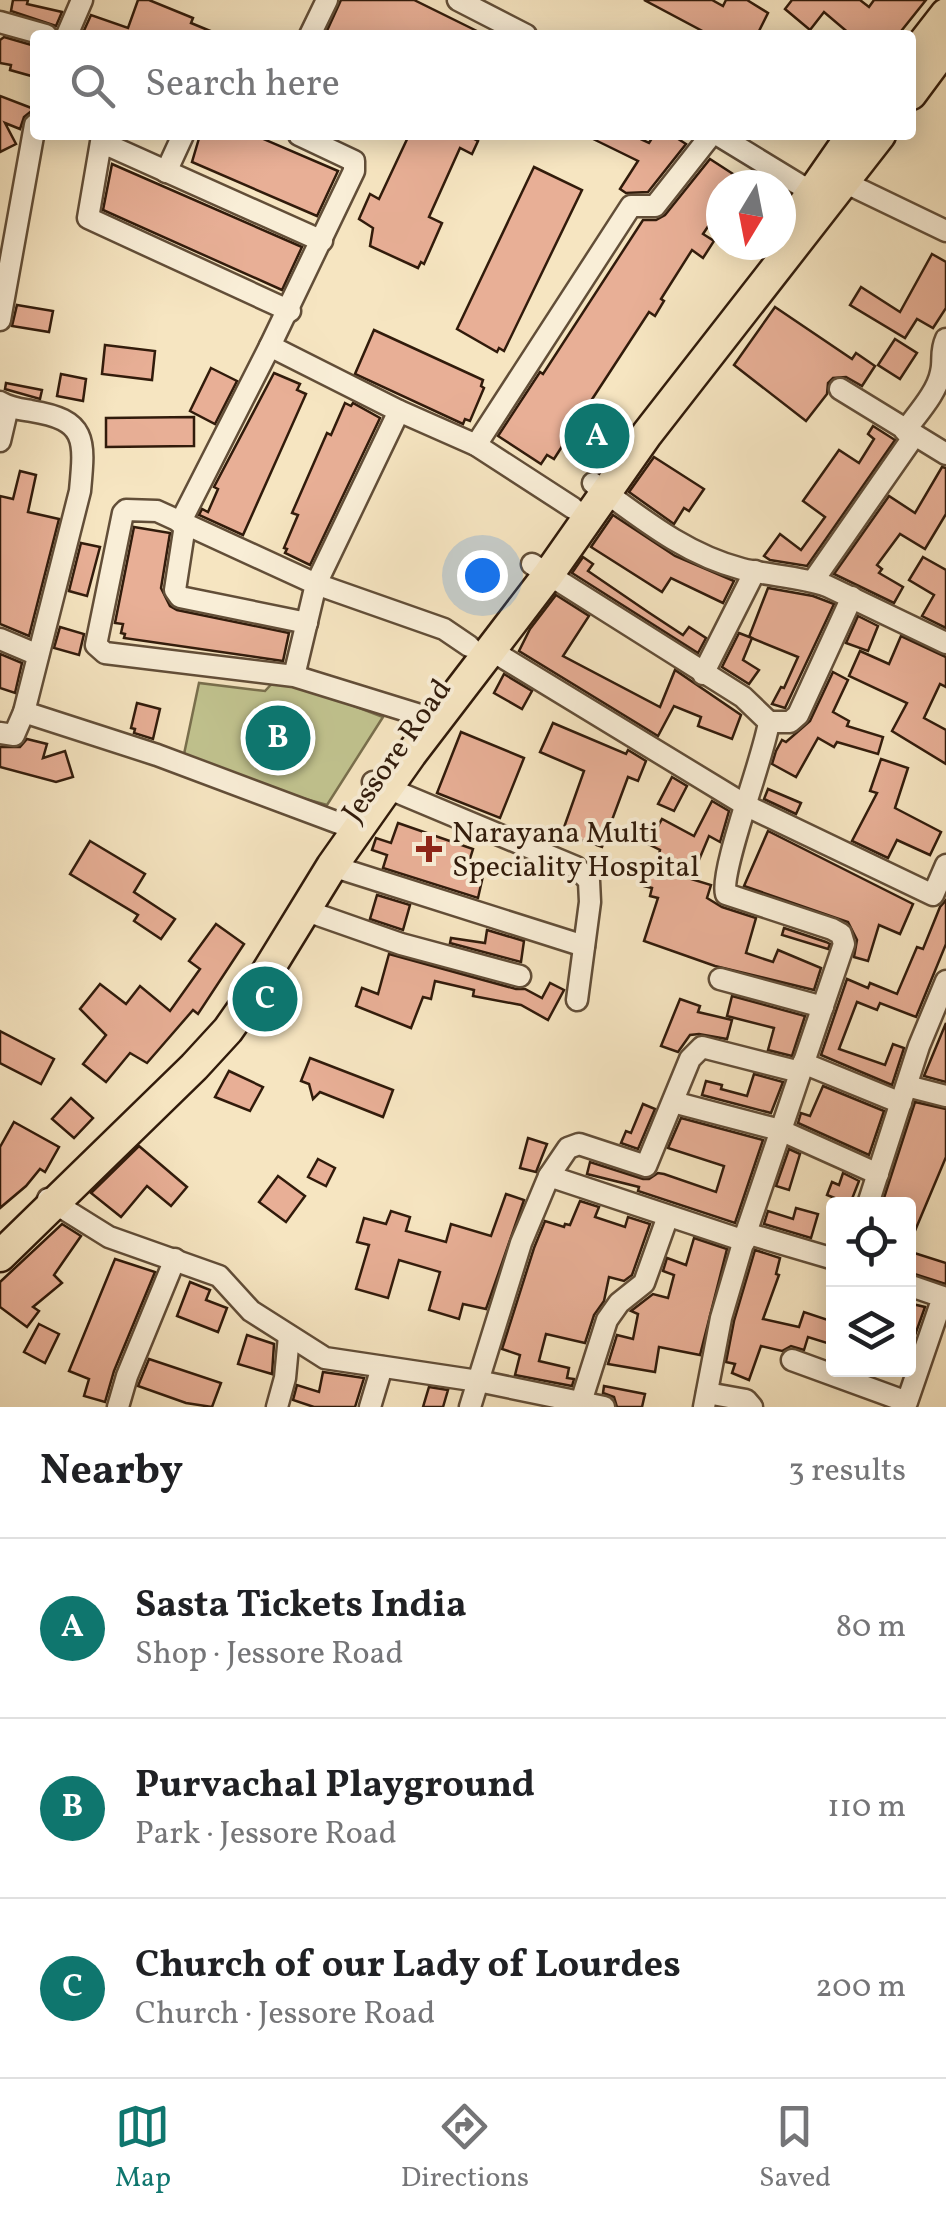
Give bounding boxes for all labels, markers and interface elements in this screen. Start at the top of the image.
search box [30,30,916,140]
icon: search [65,58,120,113]
text: Search here [145,59,340,112]
north arrow [706,170,796,260]
pin: A [564,398,630,474]
your location [457,550,508,601]
street label: Jessore Road [333,671,463,831]
pin: B [246,700,310,776]
place label: Narayana Multi Speciality Hospital [452,813,699,889]
marker: Narayana Multi Speciality Hospital [416,836,442,862]
pin: C [232,962,298,1036]
map controls [826,1197,916,1377]
button: locate [826,1197,916,1287]
button: layers [826,1287,916,1377]
text: Nearby [40,1443,183,1502]
text: 3 results [788,1450,906,1494]
text: Sasta Tickets India [135,1580,467,1633]
text: A [61,1606,84,1650]
text: 80 m [836,1606,906,1650]
text: Shop · Jessore Road [135,1633,404,1677]
text: Purvachal Playground [135,1760,535,1813]
text: B [62,1786,83,1830]
text: 110 m [827,1786,906,1830]
text: Park · Jessore Road [135,1813,397,1857]
text: Church of our Lady of Lourdes [135,1940,681,1993]
text: C [62,1966,83,2010]
text: 200 m [815,1966,906,2010]
text: Church · Jessore Road [135,1993,435,2037]
tab: Map [115,2099,171,2198]
tab: Directions [401,2099,529,2198]
tab: Saved [759,2099,831,2198]

